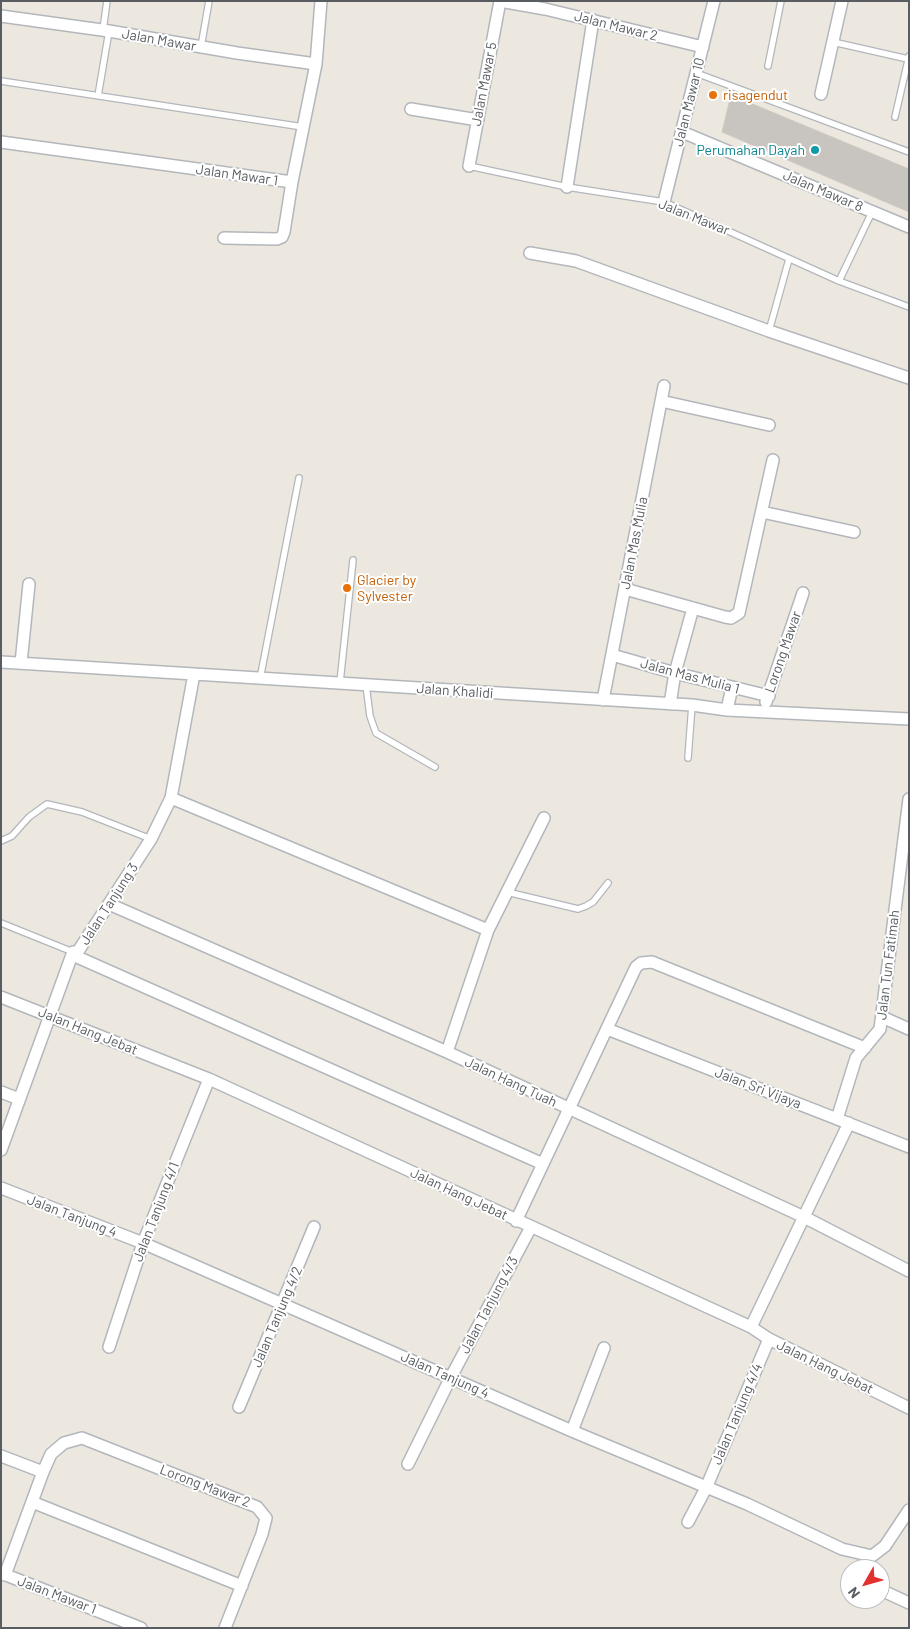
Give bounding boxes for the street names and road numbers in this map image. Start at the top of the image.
street label: Jalan Mawar 2 [572,8,660,44]
street label: Jalan Mawar [121,25,197,55]
street label: Jalan Mawar 5 [468,41,500,127]
street label: Jalan Mawar 10 [670,56,708,148]
street label: Jalan Mawar 1 [195,161,279,189]
street label: Jalan Mawar 8 [780,167,866,215]
street label: Jalan Mawar [656,195,732,239]
street label: Jalan Mas Mulia [617,495,651,591]
street label: Lorong Mawar [761,609,805,695]
street label: Jalan Mas Mulia 1 [639,655,741,697]
street label: Jalan Khalidi [416,680,494,702]
street label: Jalan Tanjung 3 [76,860,142,948]
street label: Jalan Tun Fatimah [873,909,903,1021]
street label: Jalan Hang Jebat [36,1003,140,1059]
street label: Jalan Hang Tuah [462,1053,560,1111]
street label: Jalan Sri Vijaya [712,1064,804,1112]
street label: Jalan Tanjung 4/1 [129,1160,183,1264]
street label: Jalan Hang Jebat [408,1164,510,1224]
street label: Jalan Tanjung 4 [25,1191,119,1241]
street label: Jalan Tanjung 4/3 [456,1254,522,1356]
street label: Jalan Tanjung 4/2 [248,1264,306,1370]
street label: Jalan Hang Jebat [774,1336,876,1398]
street label: Jalan Tanjung 4 [398,1348,492,1402]
street label: Jalan Tanjung 4/4 [708,1361,766,1467]
street label: Lorong Mawar 2 [157,1461,253,1511]
street label: Jalan Mawar 1 [15,1572,99,1618]

